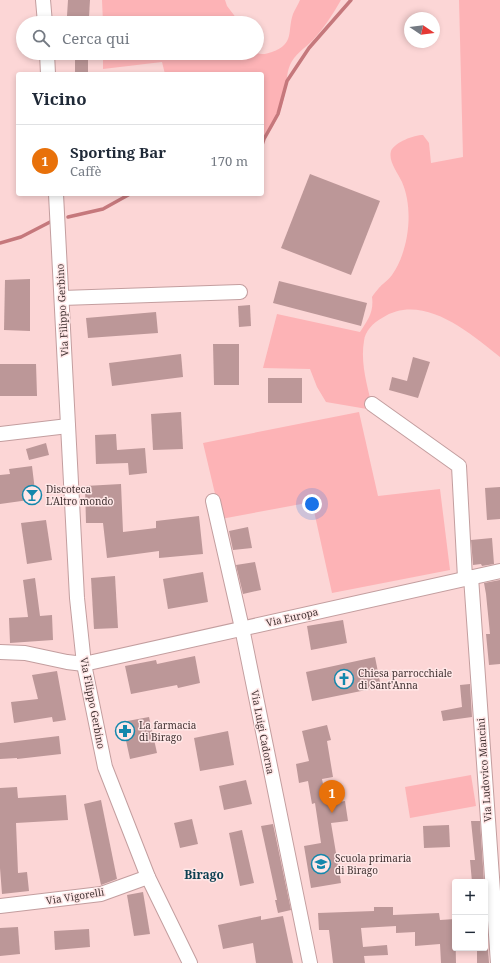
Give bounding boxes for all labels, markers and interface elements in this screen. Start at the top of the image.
north arrow [404,12,440,48]
search box [16,16,264,60]
icon: search [30,27,52,49]
text: Cerca qui [62,28,130,48]
text: Vicino [32,87,87,110]
text: Sporting Bar [70,142,166,162]
text: 1 [41,152,49,170]
text: 170 m [211,152,248,170]
text: Caffè [70,162,101,180]
street label: Via Filippo Gerbino [53,263,71,357]
place label: Discoteca L'Altro mondo [46,482,114,508]
bar icon: Discoteca L'Altro mondo [21,484,43,506]
your location [302,494,322,514]
street label: Via Europa [265,604,320,630]
street label: Via Filippo Gerbino [77,656,109,750]
place label: Chiesa parrocchiale di Sant'Anna [358,666,452,692]
church icon: Chiesa parrocchiale di Sant'Anna [333,668,355,690]
street label: Via Luigi Cadorna [248,689,278,776]
street label: Via Ludovico Mancini [473,717,495,822]
place label: La farmacia di Birago [139,718,197,744]
pharmacy icon: La farmacia di Birago [114,720,136,742]
pin: 1 [319,780,345,813]
place label: Scuola primaria di Birago [335,851,412,877]
school or university icon: Scuola primaria di Birago [310,853,332,875]
district label: Birago [184,866,224,883]
map controls [452,879,488,951]
button: + [452,879,488,915]
street label: Via Vigorelli [45,884,106,908]
button: − [452,915,488,951]

